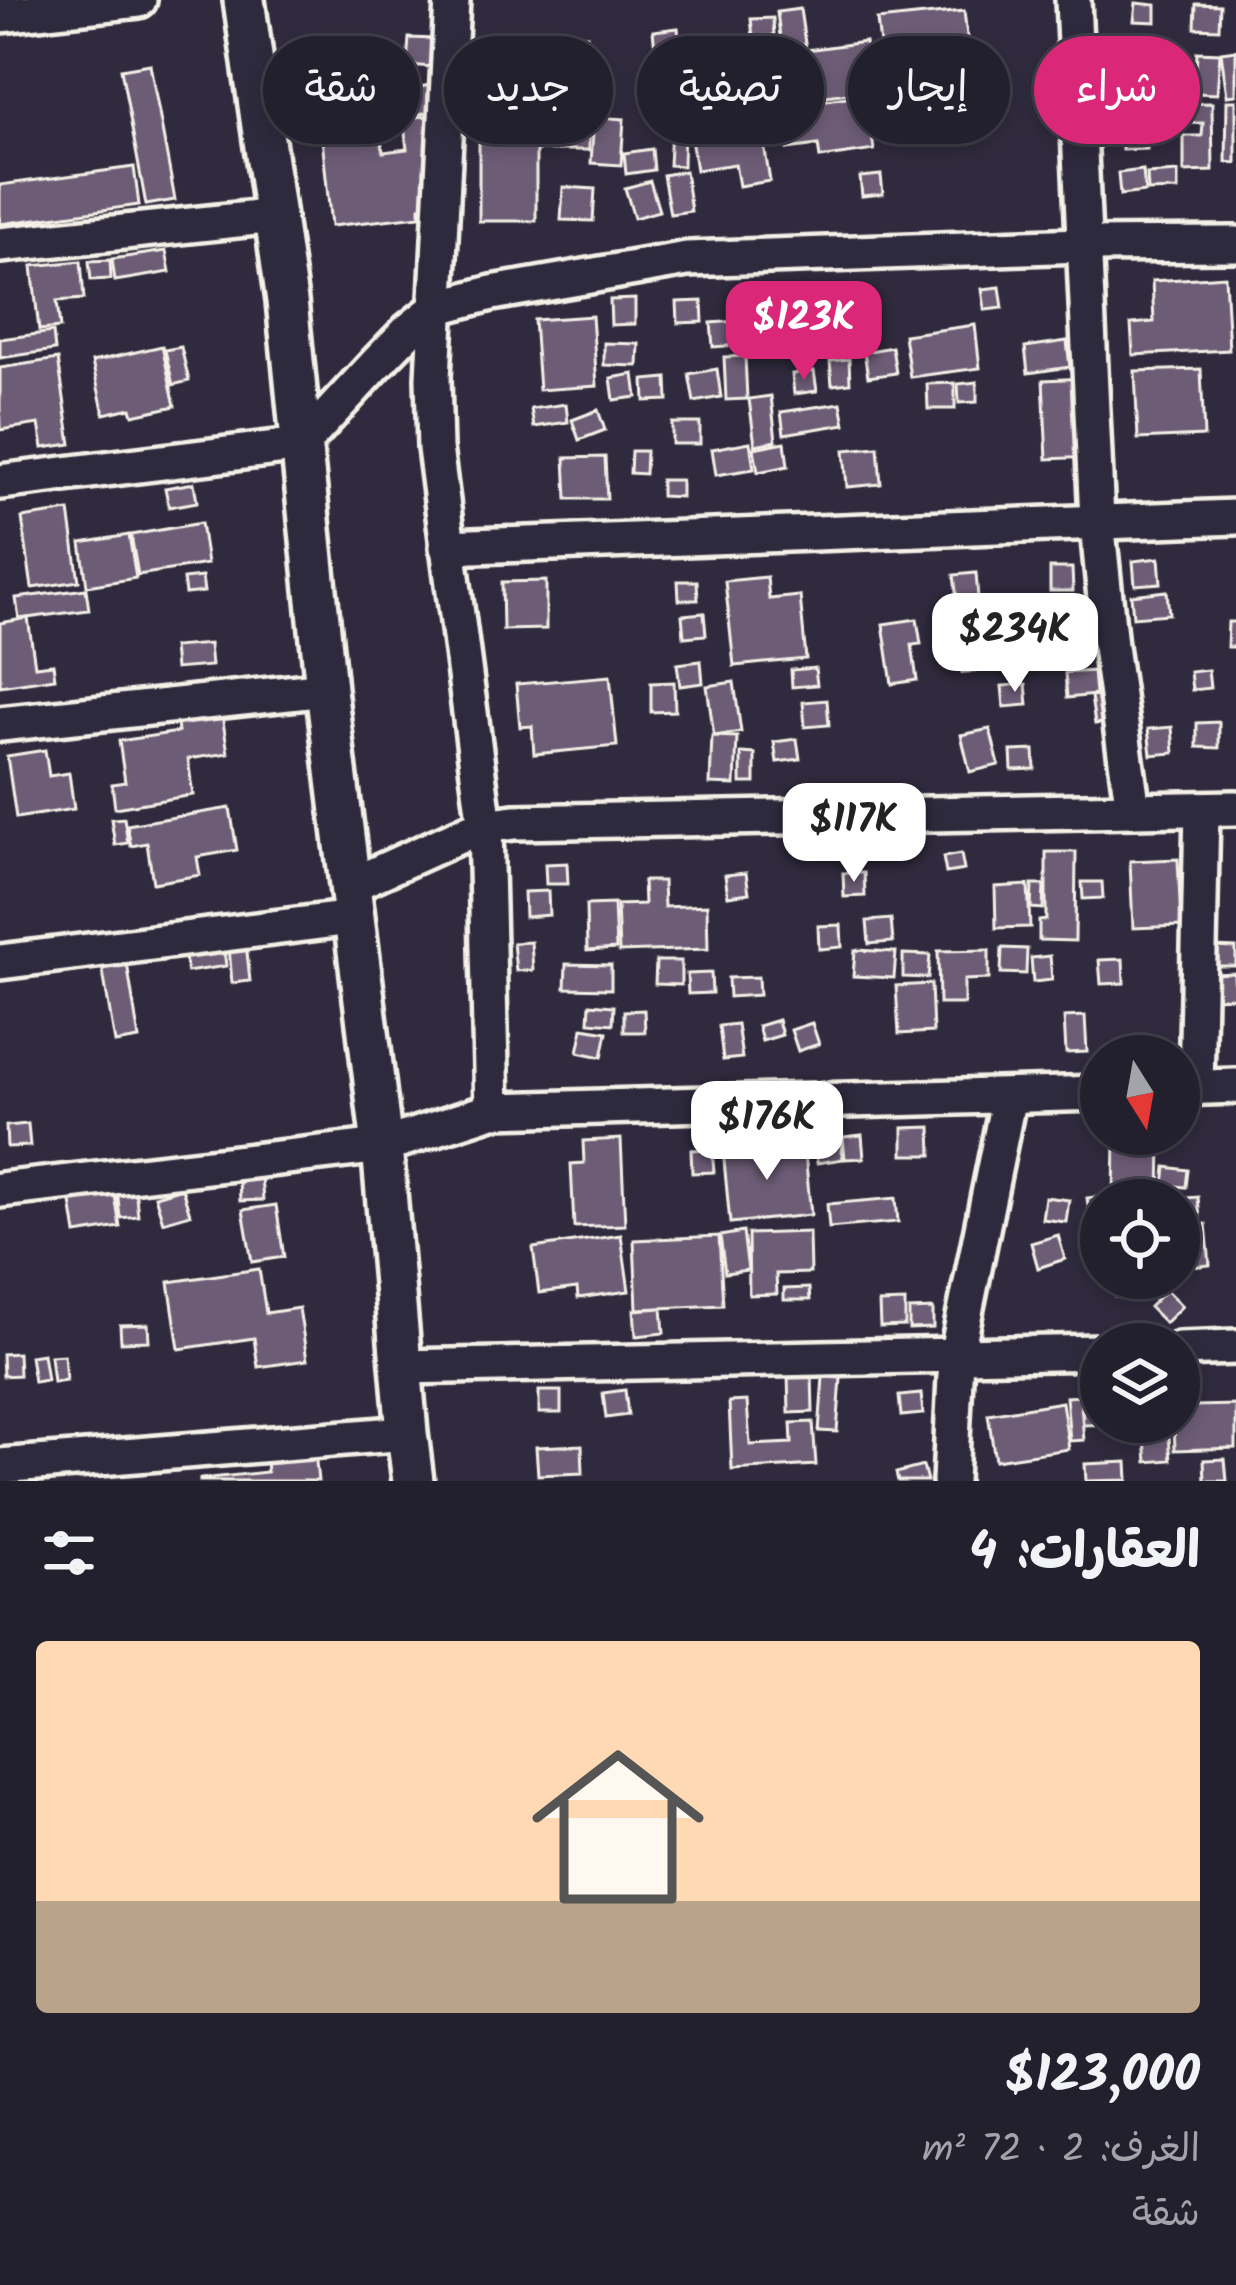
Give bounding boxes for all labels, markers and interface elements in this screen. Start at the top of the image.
chip: شقة [263,36,420,144]
chip: جديد [444,36,613,144]
chip: تصفية [637,36,824,144]
chip: إيجار [848,36,1010,144]
chip: شراء [1034,36,1200,144]
pin: $123K [720,281,888,383]
text: $123K [753,289,855,351]
pin: $234K [931,593,1099,695]
text: $234K [959,601,1071,663]
pin: $117K [770,783,938,885]
text: $117K [810,791,898,853]
north arrow [1080,1035,1200,1155]
map controls [1080,1035,1200,1443]
pin: $176K [683,1081,851,1183]
text: $176K [718,1089,816,1151]
button: locate [1080,1179,1200,1299]
button: layers [1080,1323,1200,1443]
text: العقارات: 4 [969,1513,1200,1594]
icon: filters [36,1520,102,1586]
icon: home [510,1719,726,1935]
text: $123,000 [1005,2037,1200,2118]
text: الغرف: 2 · 72 m² [922,2120,1200,2182]
text: شقة [1132,2184,1200,2246]

